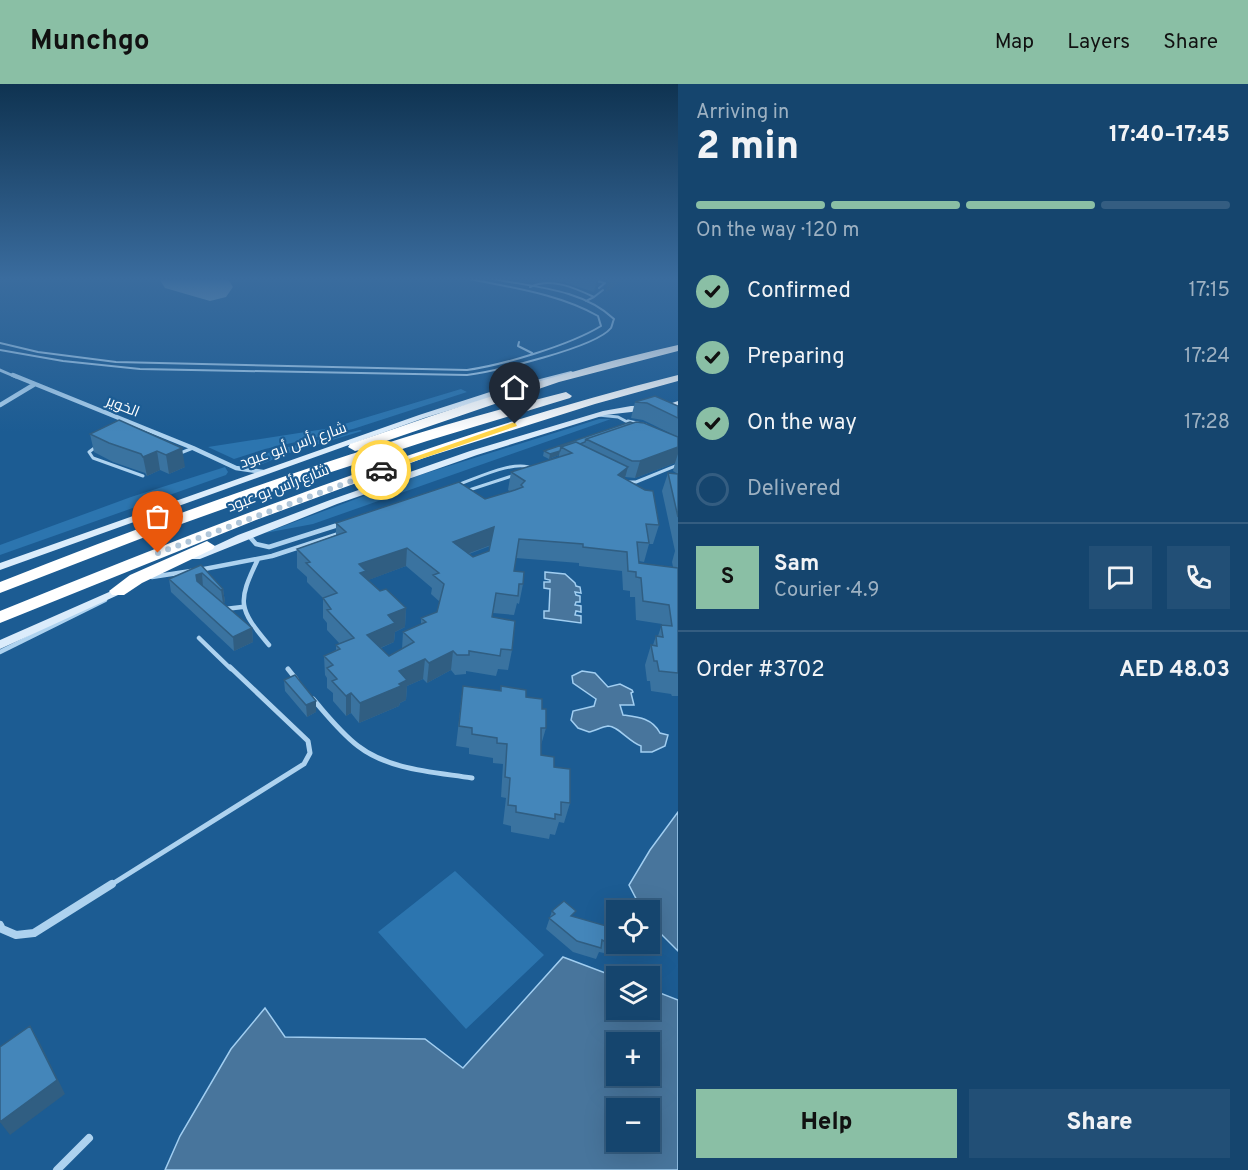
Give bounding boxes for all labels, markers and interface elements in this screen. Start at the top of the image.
text: Munchgo [30,24,150,60]
text: Map [995,29,1034,56]
text: Layers [1067,29,1130,56]
text: Share [1163,29,1218,56]
text: Arriving in [696,100,789,126]
text: 17:40–17:45 [1109,122,1230,149]
text: 2 min [696,124,799,173]
text: On the way · 120 m [696,218,860,244]
icon: check [696,275,729,308]
text: Confirmed [747,278,851,305]
text: 17:15 [1189,278,1230,304]
icon: check [696,341,729,374]
text: Preparing [747,344,845,371]
text: 17:24 [1184,344,1230,370]
pin [489,362,540,424]
icon: home [498,371,531,404]
street label: الخوير [102,392,142,423]
icon: check [696,407,729,440]
text: On the way [747,410,857,437]
text: 17:28 [1184,410,1230,436]
street label: شارع رأس أبو عبود [237,417,349,474]
courier [351,440,411,500]
icon: car [365,454,398,487]
street label: شارع رأس بو عبود [224,459,332,518]
text: Delivered [747,476,841,503]
pin [132,491,183,553]
icon: bag [141,500,174,533]
button: chat [1089,546,1152,609]
button: phone [1167,546,1230,609]
text: Sam [774,551,819,578]
text: S [721,564,734,591]
text: Courier · 4.9 [774,578,879,604]
text: Order #3702 [696,657,825,684]
text: AED 48.03 [1119,657,1230,684]
map controls [606,900,660,1152]
button: locate [606,900,660,954]
button: layers [606,966,660,1020]
button: + [606,1032,660,1086]
button: Help [696,1089,957,1158]
button: Share [969,1089,1230,1158]
button: − [606,1098,660,1152]

